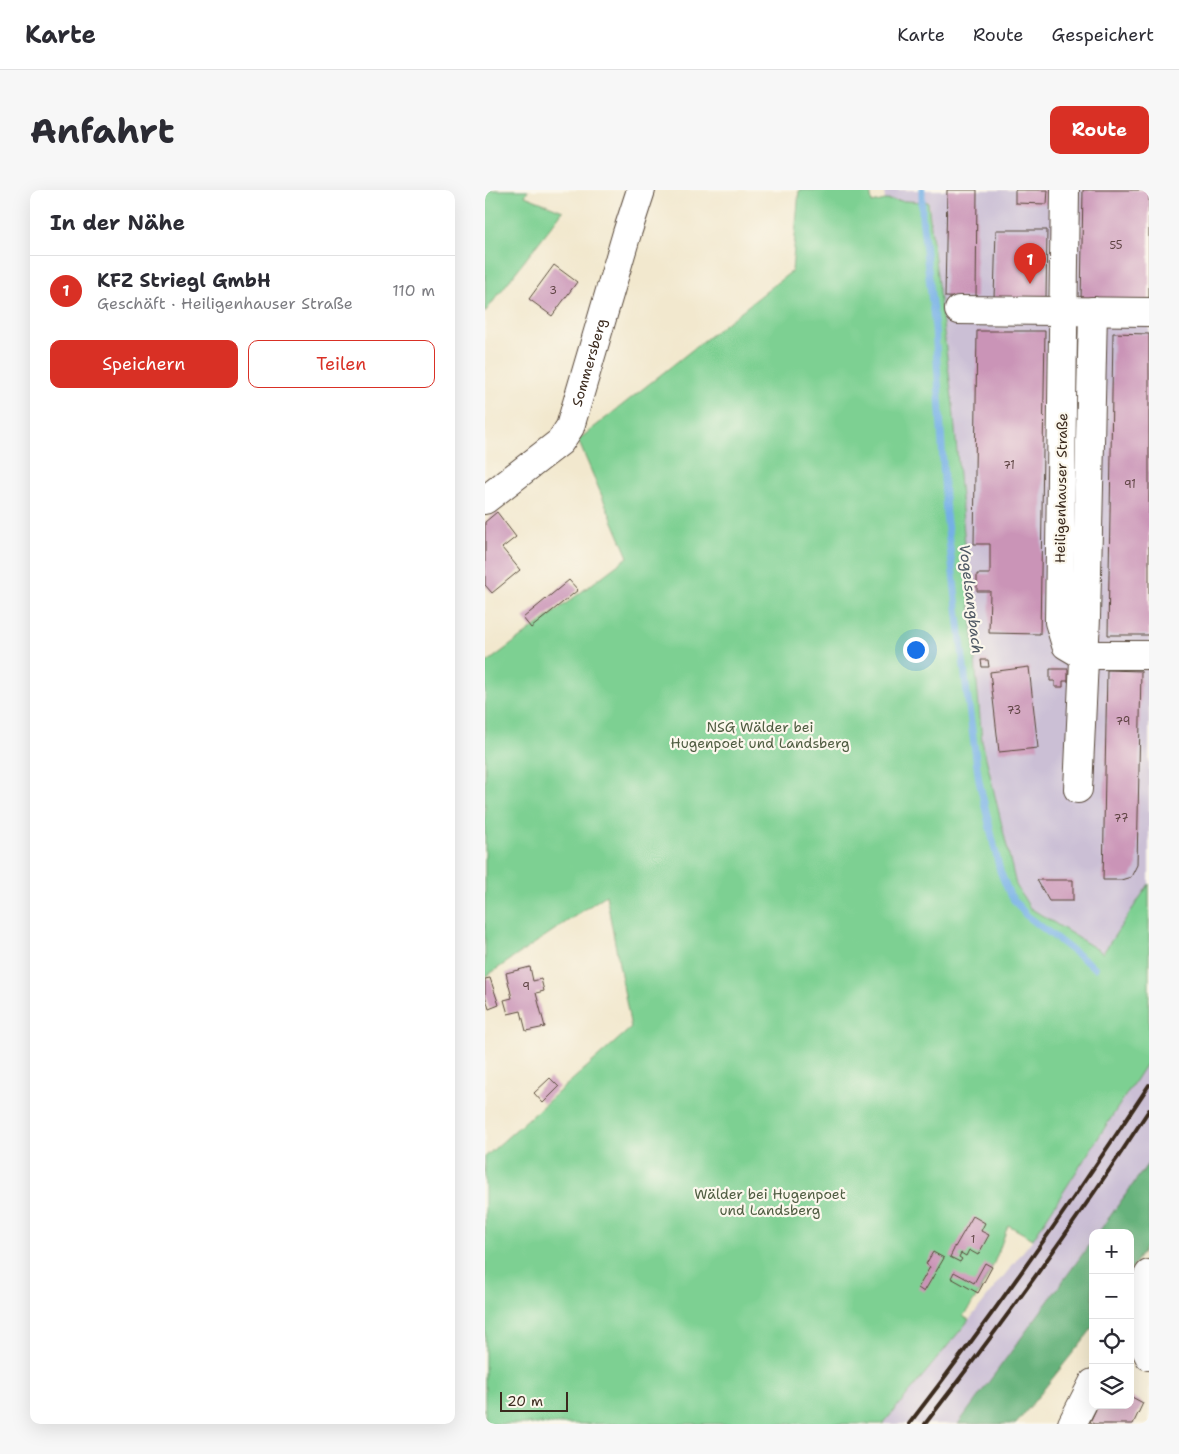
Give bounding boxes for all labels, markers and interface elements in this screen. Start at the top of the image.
text: Karte [25,19,96,51]
text: Karte [897,23,945,47]
text: Route [973,23,1024,47]
text: Gespeichert [1052,23,1154,47]
button: Route [1050,106,1149,154]
text: Anfahrt [30,107,174,154]
text: In der Nähe [50,209,185,237]
house number: 55 [1109,238,1123,253]
pin: 1 [1014,243,1046,284]
text: KFZ Striegl GmbH [97,268,271,293]
text: 1 [62,280,70,301]
text: 110 m [392,280,435,301]
house number: 3 [549,283,557,298]
text: Geschäft · Heiligenhauser Straße [97,293,353,314]
street label: Sommersberg [567,316,610,409]
button: Speichern [50,340,238,388]
button: Teilen [248,340,435,388]
street label: Heiligenhauser Straße [1051,413,1071,563]
house number: 71 [1003,458,1015,473]
house number: 91 [1124,477,1136,492]
water label: Vogelsangbach [954,543,988,655]
your location [903,637,929,663]
house number: 73 [1007,703,1021,718]
house number: 79 [1116,714,1131,729]
park label: NSG Wälder bei Hugenpoet und Landsberg [670,718,850,752]
house number: 77 [1114,811,1129,826]
house number: 9 [522,979,530,994]
park label: Wälder bei Hugenpoet und Landsberg [694,1185,846,1219]
map controls [1089,1229,1134,1409]
button: + [1089,1229,1134,1274]
house number: 1 [971,1232,975,1247]
button: − [1089,1274,1134,1319]
button: locate [1089,1319,1134,1364]
button: layers [1089,1364,1134,1409]
scale bar [500,1389,567,1412]
text: 20 m [507,1392,543,1410]

